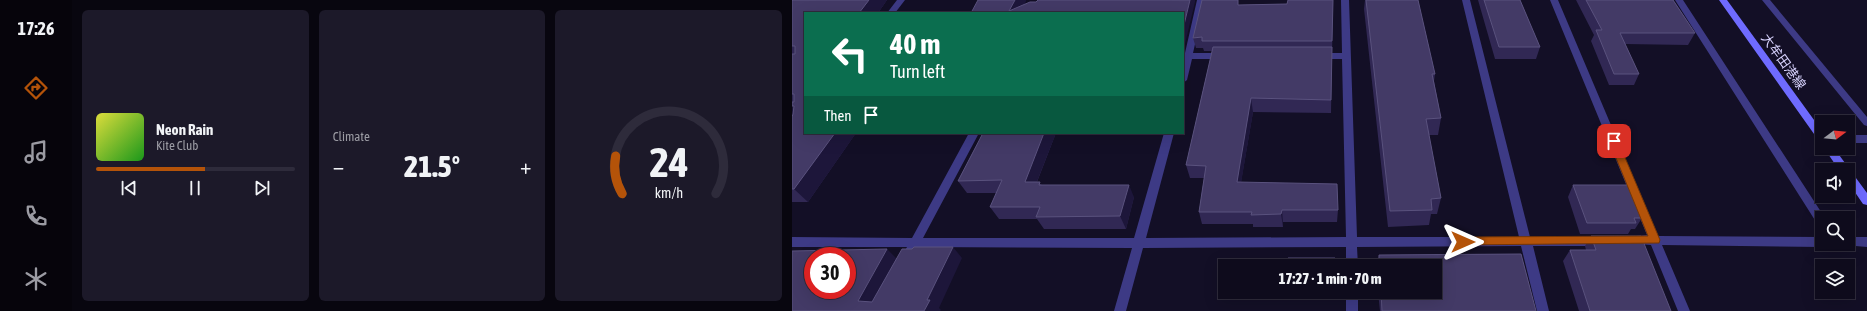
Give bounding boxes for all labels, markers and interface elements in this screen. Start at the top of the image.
text: 17:26 [17,18,55,39]
icon: left [824,28,876,80]
text: 40 m [890,28,940,60]
street label: 大牟田港線 [1758,31,1809,92]
text: Turn left [890,61,945,82]
icon: directions [22,74,50,102]
icon: arrive [860,104,882,126]
text: Then [824,107,852,124]
north arrow [1815,115,1855,155]
map controls [1815,115,1855,299]
text: Neon Rain [156,121,213,138]
pin [1597,124,1631,158]
text: Climate [333,129,370,144]
icon: arrive [1603,130,1625,152]
text: 24 [649,137,688,185]
icon: music [22,138,50,166]
text: Kite Club [156,138,198,153]
text: 21.5° [404,149,460,183]
text: − [333,153,344,179]
text: + [520,153,531,179]
button: sound [1815,163,1855,203]
icon: previous [118,177,140,199]
icon: pause [184,177,206,199]
icon: next [251,177,273,199]
text: km/h [654,184,683,200]
icon: phone [22,202,50,230]
button: search [1815,211,1855,251]
position arrow [1442,221,1484,263]
speed limit sign: 30 [804,247,856,299]
button: layers [1815,259,1855,299]
icon: climate [22,265,50,293]
text: 17:27 · 1 min · 70 m [1278,270,1382,287]

